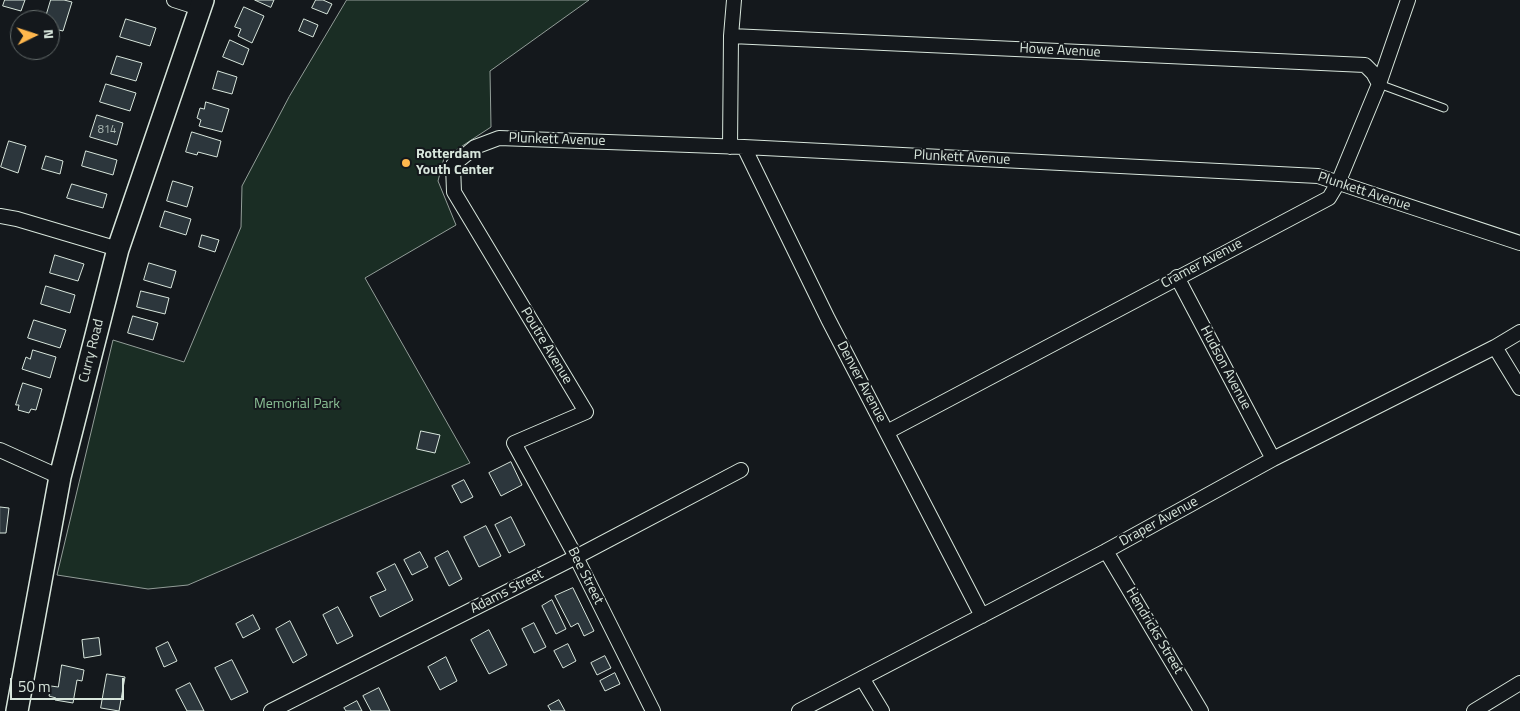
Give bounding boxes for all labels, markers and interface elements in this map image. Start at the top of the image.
north arrow [10,10,60,60]
text: N [39,28,60,40]
street label: Howe Avenue [1019,40,1101,62]
house number: 814 [98,123,116,137]
street label: Plunkett Avenue [508,130,606,150]
place label: Rotterdam Youth Center [416,147,494,180]
street label: Plunkett Avenue [913,147,1011,169]
marker: Rotterdam Youth Center [400,157,412,169]
street label: Plunkett Avenue [1315,169,1413,215]
street label: Cramer Avenue [1158,235,1246,293]
street label: Poutre Avenue [516,305,576,387]
street label: Curry Road [76,318,108,384]
street label: Hudson Avenue [1196,323,1254,413]
street label: Denver Avenue [833,339,889,425]
park label: Memorial Park [254,397,340,413]
street label: Draper Avenue [1117,494,1201,550]
street label: Bee Street [563,545,607,607]
street label: Adams Street [468,566,546,618]
street label: Hendricks Street [1122,585,1186,677]
scale bar [12,668,126,700]
text: 50 m [18,675,51,698]

